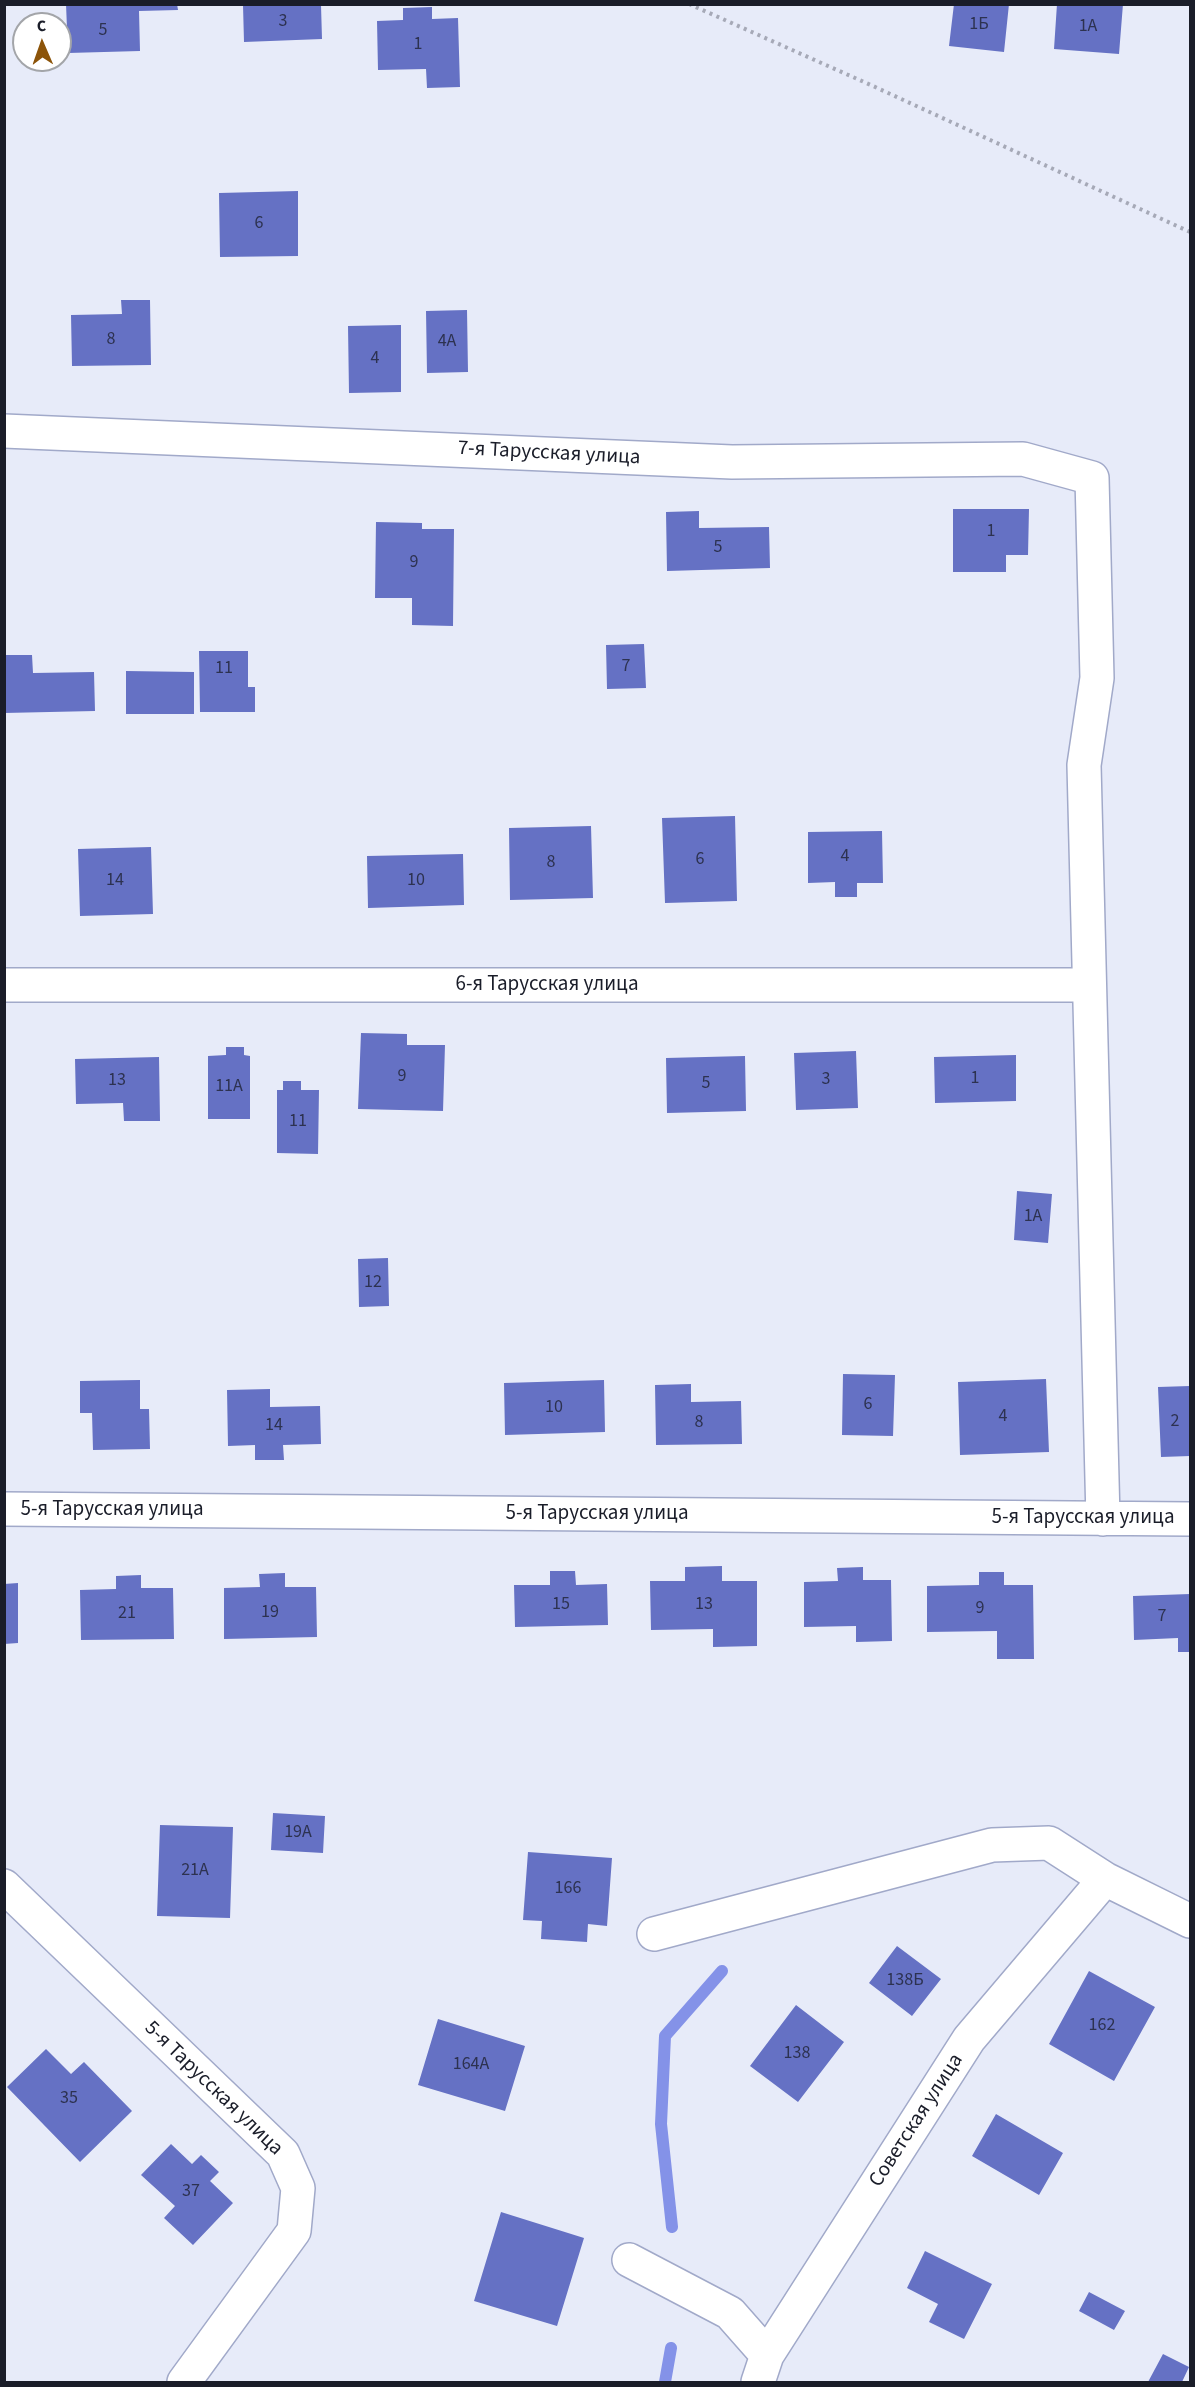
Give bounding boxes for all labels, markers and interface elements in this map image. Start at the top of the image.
house number: 3 [279,11,287,33]
north arrow [12,12,72,72]
house number: 1Б [969,14,989,36]
text: С [36,15,46,37]
house number: 1А [1079,16,1097,38]
house number: 5 [99,20,107,42]
house number: 1 [414,34,422,56]
house number: 6 [255,213,263,235]
house number: 8 [107,329,115,351]
house number: 4А [438,331,456,353]
house number: 4 [371,348,379,370]
street label: 7-я Тарусская улица [457,437,641,471]
house number: 1 [987,521,995,543]
house number: 5 [714,537,722,559]
house number: 9 [410,552,418,574]
house number: 7 [622,656,630,678]
house number: 11 [215,658,233,680]
house number: 4 [841,846,849,868]
house number: 6 [696,849,704,871]
house number: 8 [547,852,555,874]
house number: 14 [106,870,124,892]
house number: 10 [407,870,425,892]
street label: 6-я Тарусская улица [456,972,638,998]
house number: 9 [398,1066,406,1088]
house number: 1 [971,1068,979,1090]
house number: 3 [822,1069,830,1091]
house number: 13 [108,1070,126,1092]
house number: 5 [702,1073,710,1095]
house number: 11А [215,1076,243,1098]
house number: 11 [289,1111,307,1133]
house number: 1А [1024,1206,1042,1228]
house number: 12 [364,1272,382,1294]
house number: 6 [864,1394,872,1416]
house number: 10 [545,1397,563,1419]
house number: 4 [999,1406,1007,1428]
house number: 2 [1171,1411,1179,1433]
house number: 8 [695,1412,703,1434]
house number: 14 [265,1415,283,1437]
street label: 5-я Тарусская улица [21,1497,203,1523]
street label: 5-я Тарусская улица [506,1501,688,1527]
street label: 5-я Тарусская улица [992,1505,1174,1531]
house number: 15 [552,1594,570,1616]
house number: 13 [695,1594,713,1616]
house number: 9 [976,1598,984,1620]
house number: 19 [261,1602,279,1624]
house number: 21 [118,1603,136,1625]
house number: 7 [1158,1606,1166,1628]
house number: 19А [284,1822,312,1844]
house number: 21А [181,1860,209,1882]
house number: 166 [555,1878,581,1900]
house number: 138Б [886,1970,924,1992]
house number: 162 [1089,2015,1115,2037]
street label: 5-я Тарусская улица [138,2016,288,2162]
house number: 138 [784,2043,810,2065]
street label: Советская улица [864,2050,970,2192]
house number: 164А [453,2054,489,2076]
house number: 35 [60,2088,78,2110]
house number: 37 [182,2181,200,2203]

